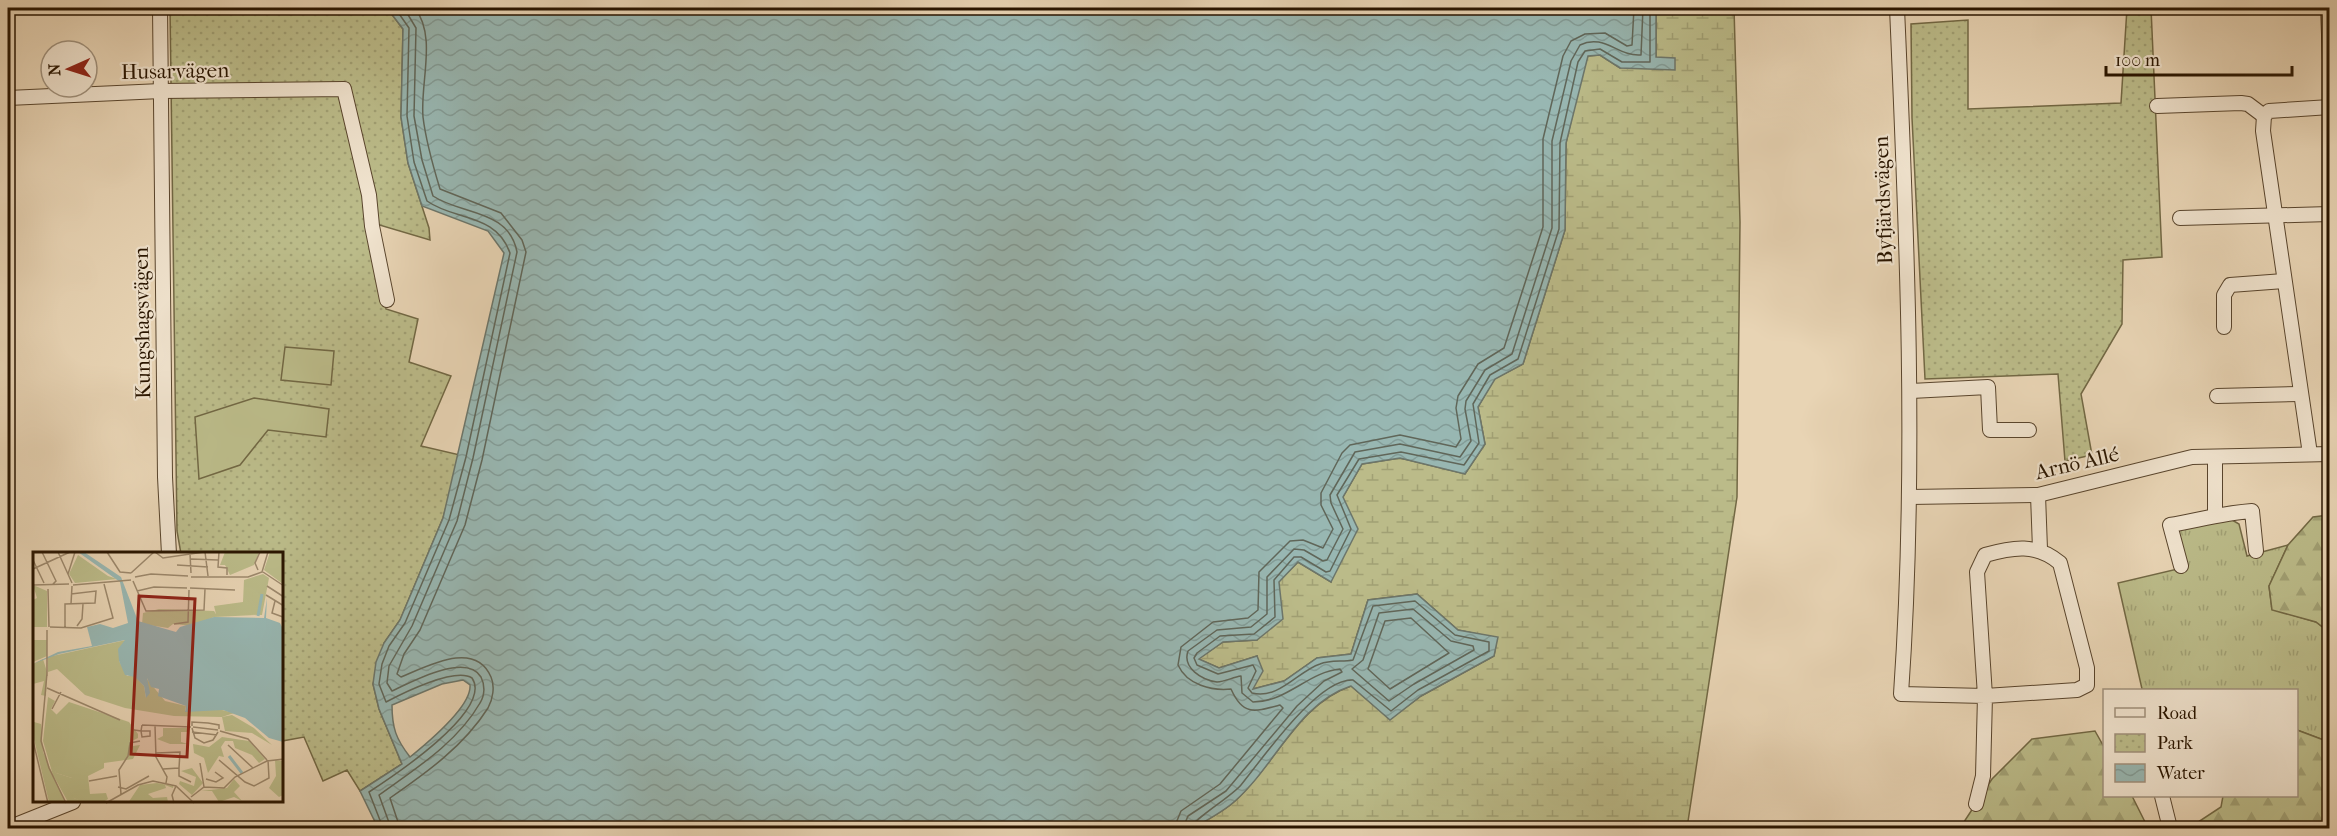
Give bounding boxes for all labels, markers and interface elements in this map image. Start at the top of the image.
north arrow [39,39,99,99]
scale bar [2106,39,2292,77]
text: 100 m [2115,50,2160,71]
street label: Husarvägen [121,58,229,84]
text: N [45,62,64,76]
street label: Byfjärdsvägen [1869,135,1897,265]
street label: Kungshagsvägen [129,247,155,399]
street label: Arnö Allé [2032,442,2121,485]
inset map [33,552,284,803]
legend [2103,689,2298,797]
text: Road [2157,703,2197,724]
text: Park [2157,733,2194,754]
text: Water [2156,763,2205,784]

